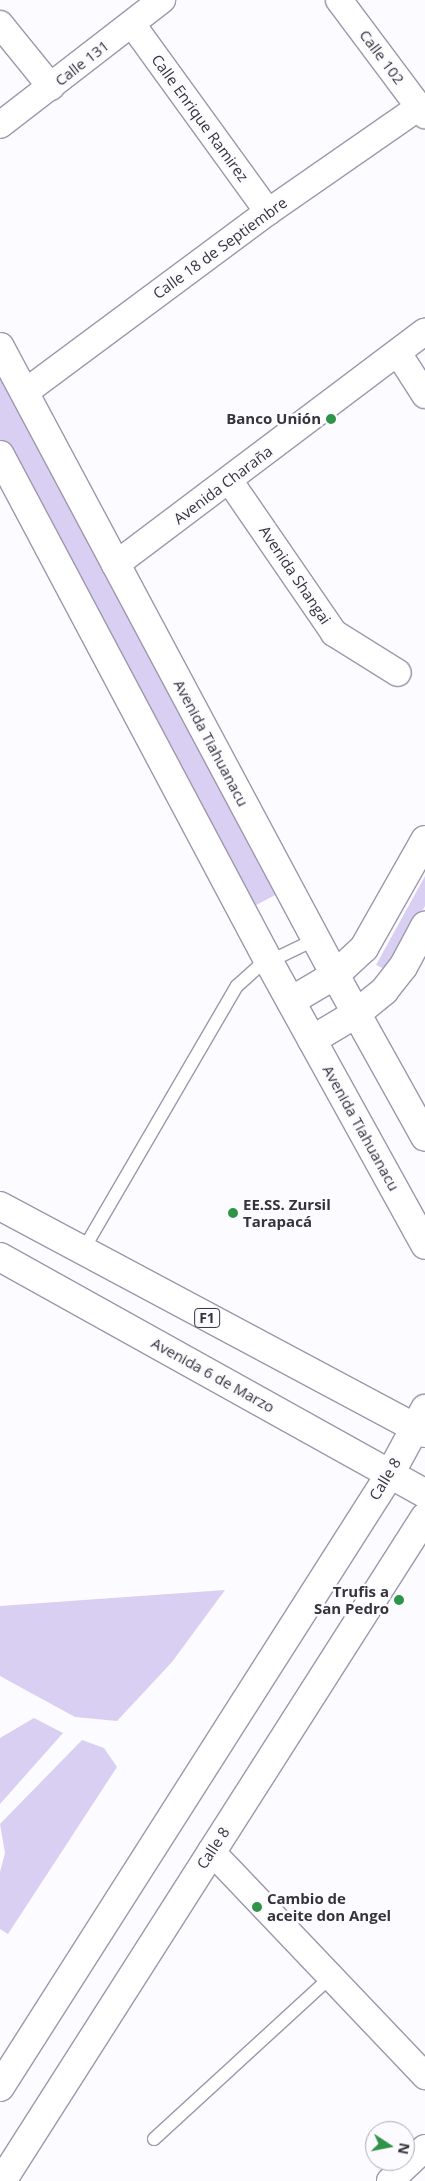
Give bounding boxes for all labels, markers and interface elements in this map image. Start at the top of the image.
street label: Calle 102 [356,26,408,88]
street label: Calle 131 [51,36,113,90]
street label: Calle Enrique Ramirez [148,51,252,185]
street label: Calle 18 de Septiembre [149,193,291,303]
place label: Banco Unión [226,410,321,428]
marker: Banco Unión [325,413,337,425]
street label: Avenida Charaña [170,442,276,528]
street label: Avenida Shangai [255,522,335,628]
street label: Avenida Tiahuanacu [170,677,252,809]
street label: Avenida Tiahuanacu [319,1062,403,1194]
place label: EE.SS. Zursil Tarapacá [243,1195,331,1230]
marker: EE.SS. Zursil Tarapacá [227,1207,239,1219]
road number: F1 [193,1306,221,1330]
street label: Avenida 6 de Marzo [148,1334,278,1416]
street label: Calle 8 [365,1455,405,1503]
place label: Trufis a San Pedro [314,1582,389,1617]
marker: Trufis a San Pedro [393,1594,405,1606]
street label: Calle 8 [193,1824,233,1872]
place label: Cambio de aceite don Angel [267,1889,391,1924]
marker: Cambio de aceite don Angel [251,1901,263,1913]
north arrow [365,2121,415,2171]
text: N [394,2141,415,2156]

